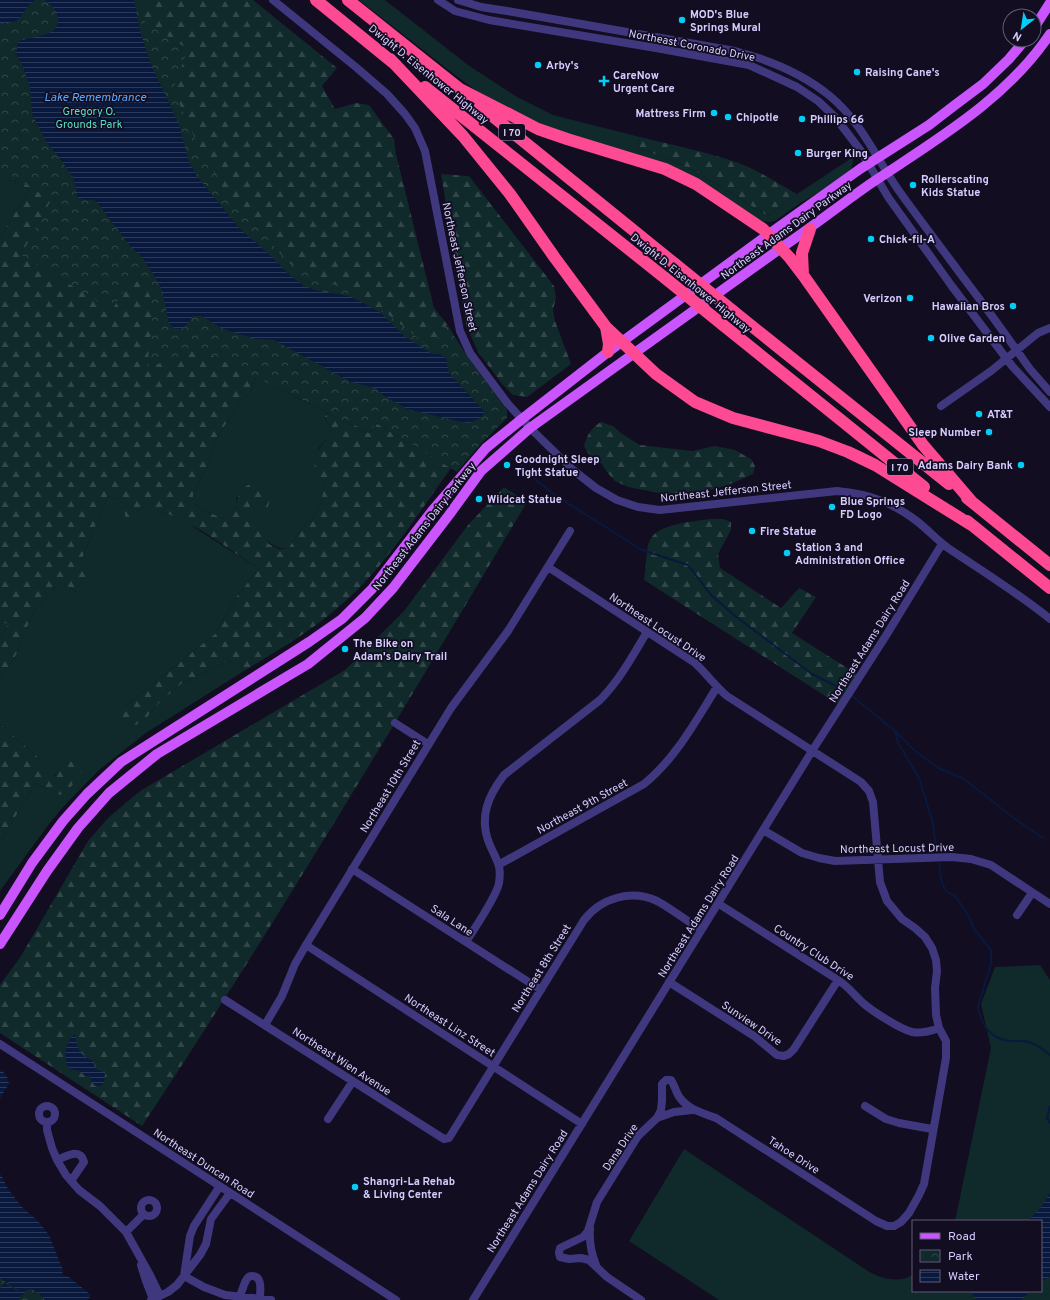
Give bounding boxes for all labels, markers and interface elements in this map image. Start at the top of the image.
place label: MOD's Blue Springs Mural [690,8,761,35]
north arrow [1002,8,1042,48]
marker: MOD's Blue Springs Mural [677,15,687,25]
street label: Dwight D. Eisenhower Highway [365,22,492,128]
street label: Northeast Coronado Drive [627,27,756,65]
text: N [1011,28,1024,44]
place label: Arby's [546,59,579,73]
marker: Arby's [533,60,543,70]
place label: Raising Cane's [865,66,940,80]
marker: Raising Cane's [852,67,862,77]
place label: CareNow Urgent Care [613,69,675,96]
marker: CareNow Urgent Care [598,75,610,87]
water label: Lake Remembrance [44,90,147,106]
park label: Gregory O. Grounds Park [56,105,123,132]
place label: Mattress Firm [635,107,706,121]
marker: Mattress Firm [709,108,719,118]
place label: Chipotle [736,111,779,125]
marker: Chipotle [723,112,733,122]
place label: Phillips 66 [810,113,864,127]
marker: Phillips 66 [797,114,807,124]
road number: I 70 [499,124,525,140]
place label: Burger King [806,147,868,161]
marker: Burger King [793,148,803,158]
place label: Rollerscating Kids Statue [921,173,989,200]
street label: Northeast Adams Dairy Parkway [718,178,855,283]
marker: Rollerscating Kids Statue [908,180,918,190]
street label: Northeast Jefferson Street [438,201,480,333]
street label: Dwight D. Eisenhower Highway [627,231,754,337]
place label: Chick-fil-A [879,233,935,247]
marker: Chick-fil-A [866,234,876,244]
place label: Verizon [863,292,902,306]
marker: Verizon [905,293,915,303]
place label: Hawaiian Bros [932,300,1005,314]
marker: Hawaiian Bros [1008,301,1018,311]
place label: Olive Garden [939,332,1005,346]
marker: Olive Garden [926,333,936,343]
place label: AT&T [987,408,1013,422]
marker: AT&T [974,409,984,419]
place label: Sleep Number [908,426,981,440]
marker: Sleep Number [984,427,994,437]
place label: Goodnight Sleep Tight Statue [515,453,600,480]
road number: I 70 [887,459,913,475]
place label: Adams Dairy Bank [918,459,1013,473]
street label: Northeast Adams Dairy Parkway [370,460,479,593]
marker: Goodnight Sleep Tight Statue [502,460,512,470]
marker: Adams Dairy Bank [1016,460,1026,470]
street label: Northeast Jefferson Street [660,478,792,506]
place label: Wildcat Statue [487,493,562,507]
marker: Wildcat Statue [474,494,484,504]
place label: Blue Springs FD Logo [840,495,905,522]
marker: Blue Springs FD Logo [827,502,837,512]
place label: Fire Statue [760,525,816,539]
marker: Fire Statue [747,526,757,536]
place label: Station 3 and Administration Office [795,541,905,568]
marker: Station 3 and Administration Office [782,548,792,558]
street label: Northeast Adams Dairy Road [826,577,913,706]
street label: Northeast Locust Drive [606,590,709,666]
place label: The Bike on Adam's Dairy Trail [353,637,447,664]
marker: The Bike on Adam's Dairy Trail [340,644,350,654]
street label: Northeast 10th Street [357,737,424,836]
street label: Northeast 9th Street [535,776,630,838]
street label: Northeast Locust Drive [840,841,954,857]
street label: Northeast Adams Dairy Road [655,852,742,981]
street label: Sala Lane [428,902,475,940]
street label: Northeast 8th Street [509,922,575,1015]
street label: Country Club Drive [771,922,856,984]
street label: Northeast Linz Street [401,991,498,1060]
street label: Sunview Drive [719,999,784,1049]
street label: Northeast Wien Avenue [289,1025,394,1099]
street label: Dana Drive [600,1121,642,1174]
street label: Northeast Duncan Road [150,1126,257,1202]
street label: Northeast Adams Dairy Road [484,1127,571,1256]
street label: Tahoe Drive [765,1134,822,1178]
place label: Shangri-La Rehab & Living Center [363,1175,455,1202]
marker: Shangri-La Rehab & Living Center [350,1182,360,1192]
legend [912,1220,1042,1292]
text: Road [948,1229,976,1245]
text: Park [948,1249,973,1265]
text: Water [948,1269,980,1285]

